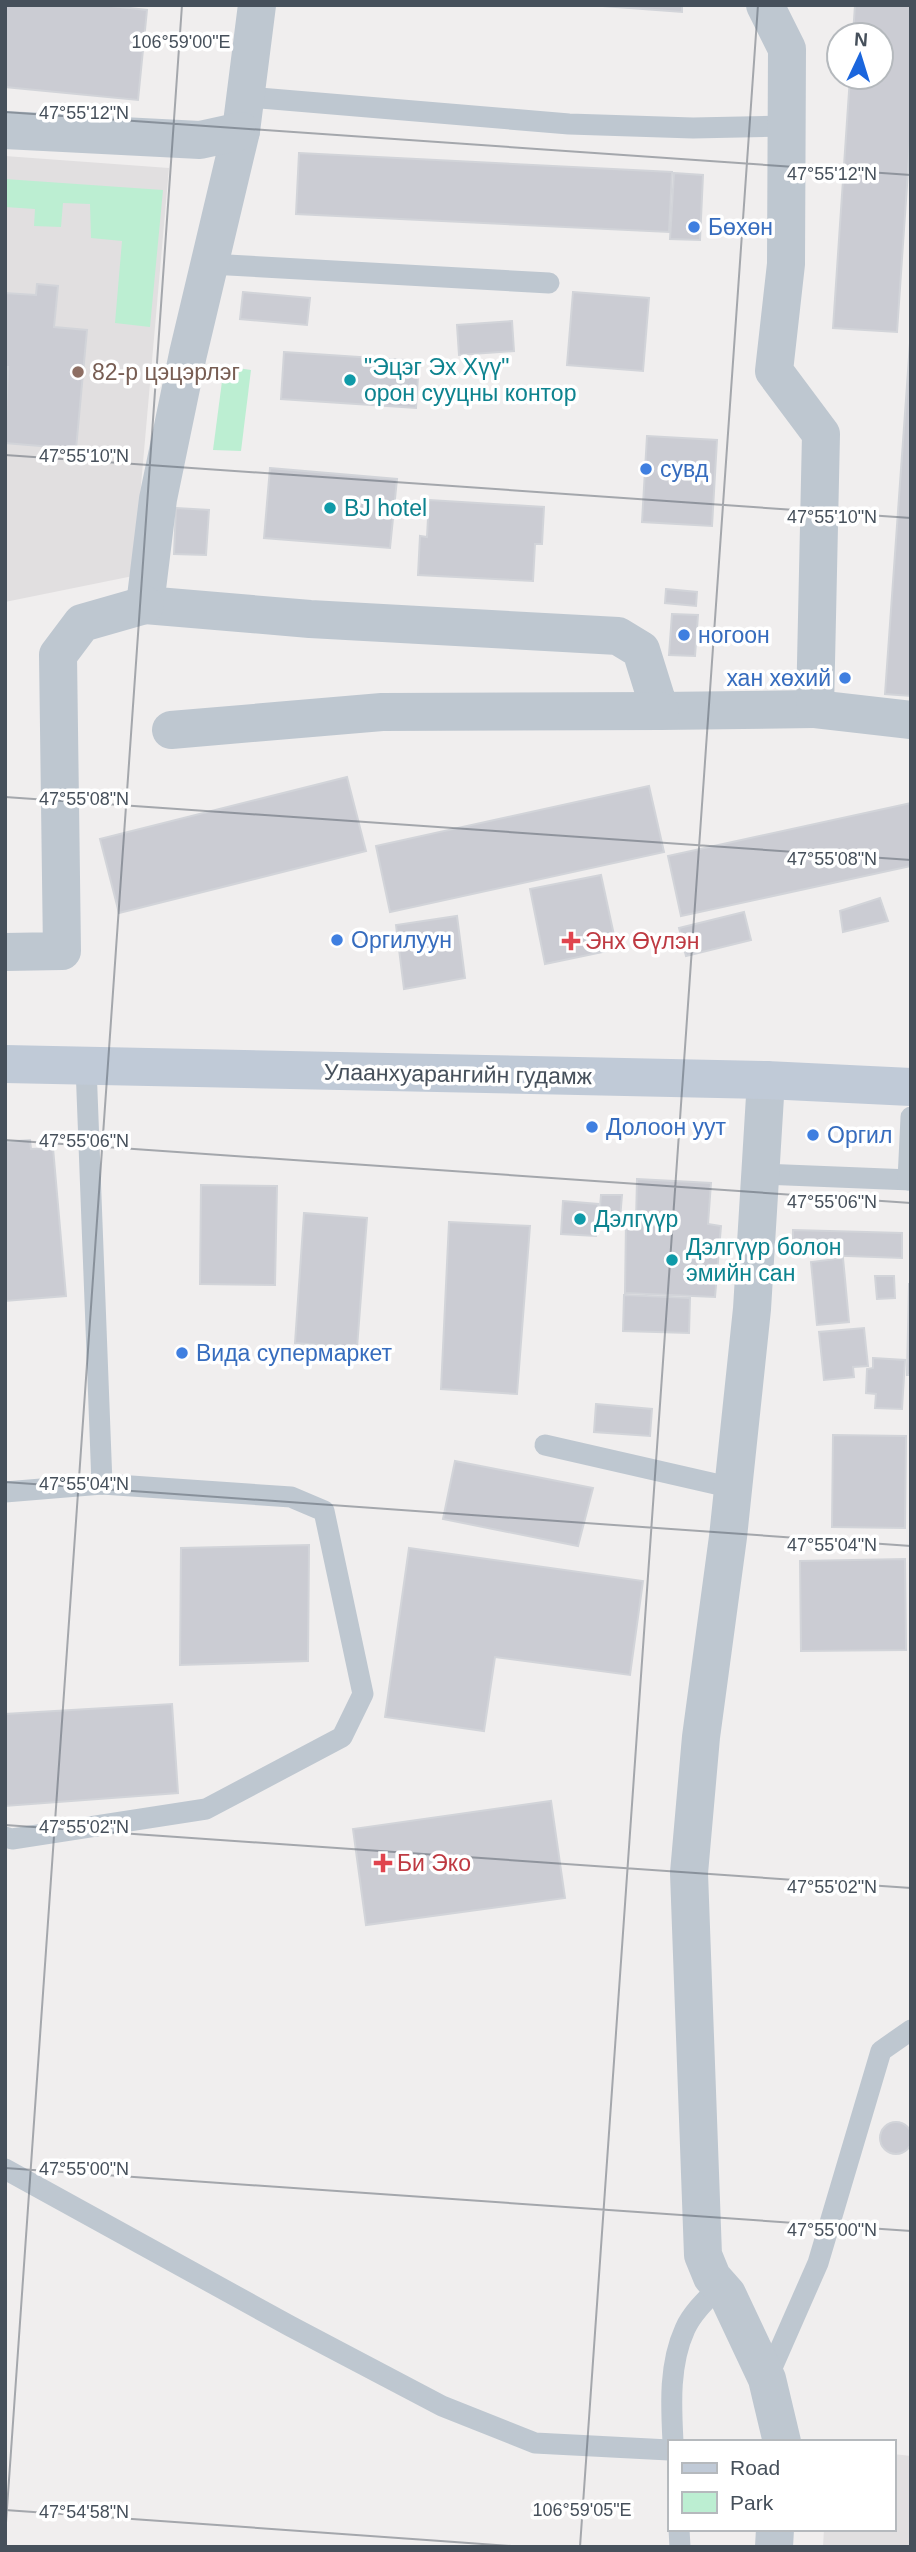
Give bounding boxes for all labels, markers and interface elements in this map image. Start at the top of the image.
north arrow [825,21,895,91]
text: N [854,29,869,50]
text: 106°59'00"E [131,32,231,52]
text: 47°55'12"N [39,103,129,123]
text: 47°55'12"N [787,164,877,184]
place label: Бөхөн [708,214,773,240]
marker: Бөхөн [686,219,702,235]
place label: "Эцэг Эх Хүү" орон сууцны контор [364,354,576,406]
place label: 82-р цэцэрлэг [92,359,240,385]
marker: 82-р цэцэрлэг [70,364,86,380]
marker: "Эцэг Эх Хүү" орон сууцны контор [342,372,358,388]
text: 47°55'10"N [39,446,129,466]
place label: сувд [660,456,709,482]
marker: сувд [638,461,654,477]
place label: BJ hotel [344,495,427,521]
marker: BJ hotel [322,500,338,516]
text: 47°55'10"N [787,507,877,527]
place label: ногоон [698,622,770,648]
marker: ногоон [676,627,692,643]
place label: хан хөхий [726,665,831,691]
marker: хан хөхий [837,670,853,686]
text: 47°55'08"N [39,789,129,809]
text: 47°55'08"N [787,849,877,869]
place label: Оргилуун [351,927,452,953]
place label: Энх Өүлэн [585,928,699,954]
marker: Оргилуун [329,932,345,948]
marker: Энх Өүлэн [563,933,579,949]
street label: Улаанхуарангийн гудамж [324,1059,593,1089]
place label: Долоон уут [606,1114,726,1140]
marker: Долоон уут [584,1119,600,1135]
place label: Оргил [827,1122,892,1148]
marker: Оргил [805,1127,821,1143]
text: 47°55'06"N [39,1131,129,1151]
text: 47°55'06"N [787,1192,877,1212]
place label: Дэлгүүр [594,1206,678,1232]
marker: Дэлгүүр [572,1211,588,1227]
place label: Дэлгүүр болон эмийн сан [686,1234,841,1286]
marker: Дэлгүүр болон эмийн сан [664,1252,680,1268]
place label: Вида супермаркет [196,1340,393,1366]
marker: Вида супермаркет [174,1345,190,1361]
text: 47°55'04"N [39,1474,129,1494]
text: 47°55'04"N [787,1535,877,1555]
text: 47°55'02"N [39,1817,129,1837]
place label: Би Эко [397,1850,471,1876]
marker: Би Эко [375,1855,391,1871]
text: 47°55'02"N [787,1877,877,1897]
text: 47°55'00"N [39,2159,129,2179]
text: 47°55'00"N [787,2220,877,2240]
legend [668,2440,895,2531]
text: Road [730,2456,780,2479]
text: Park [730,2491,774,2514]
text: 106°59'05"E [532,2500,632,2520]
text: 47°54'58"N [39,2502,129,2522]

